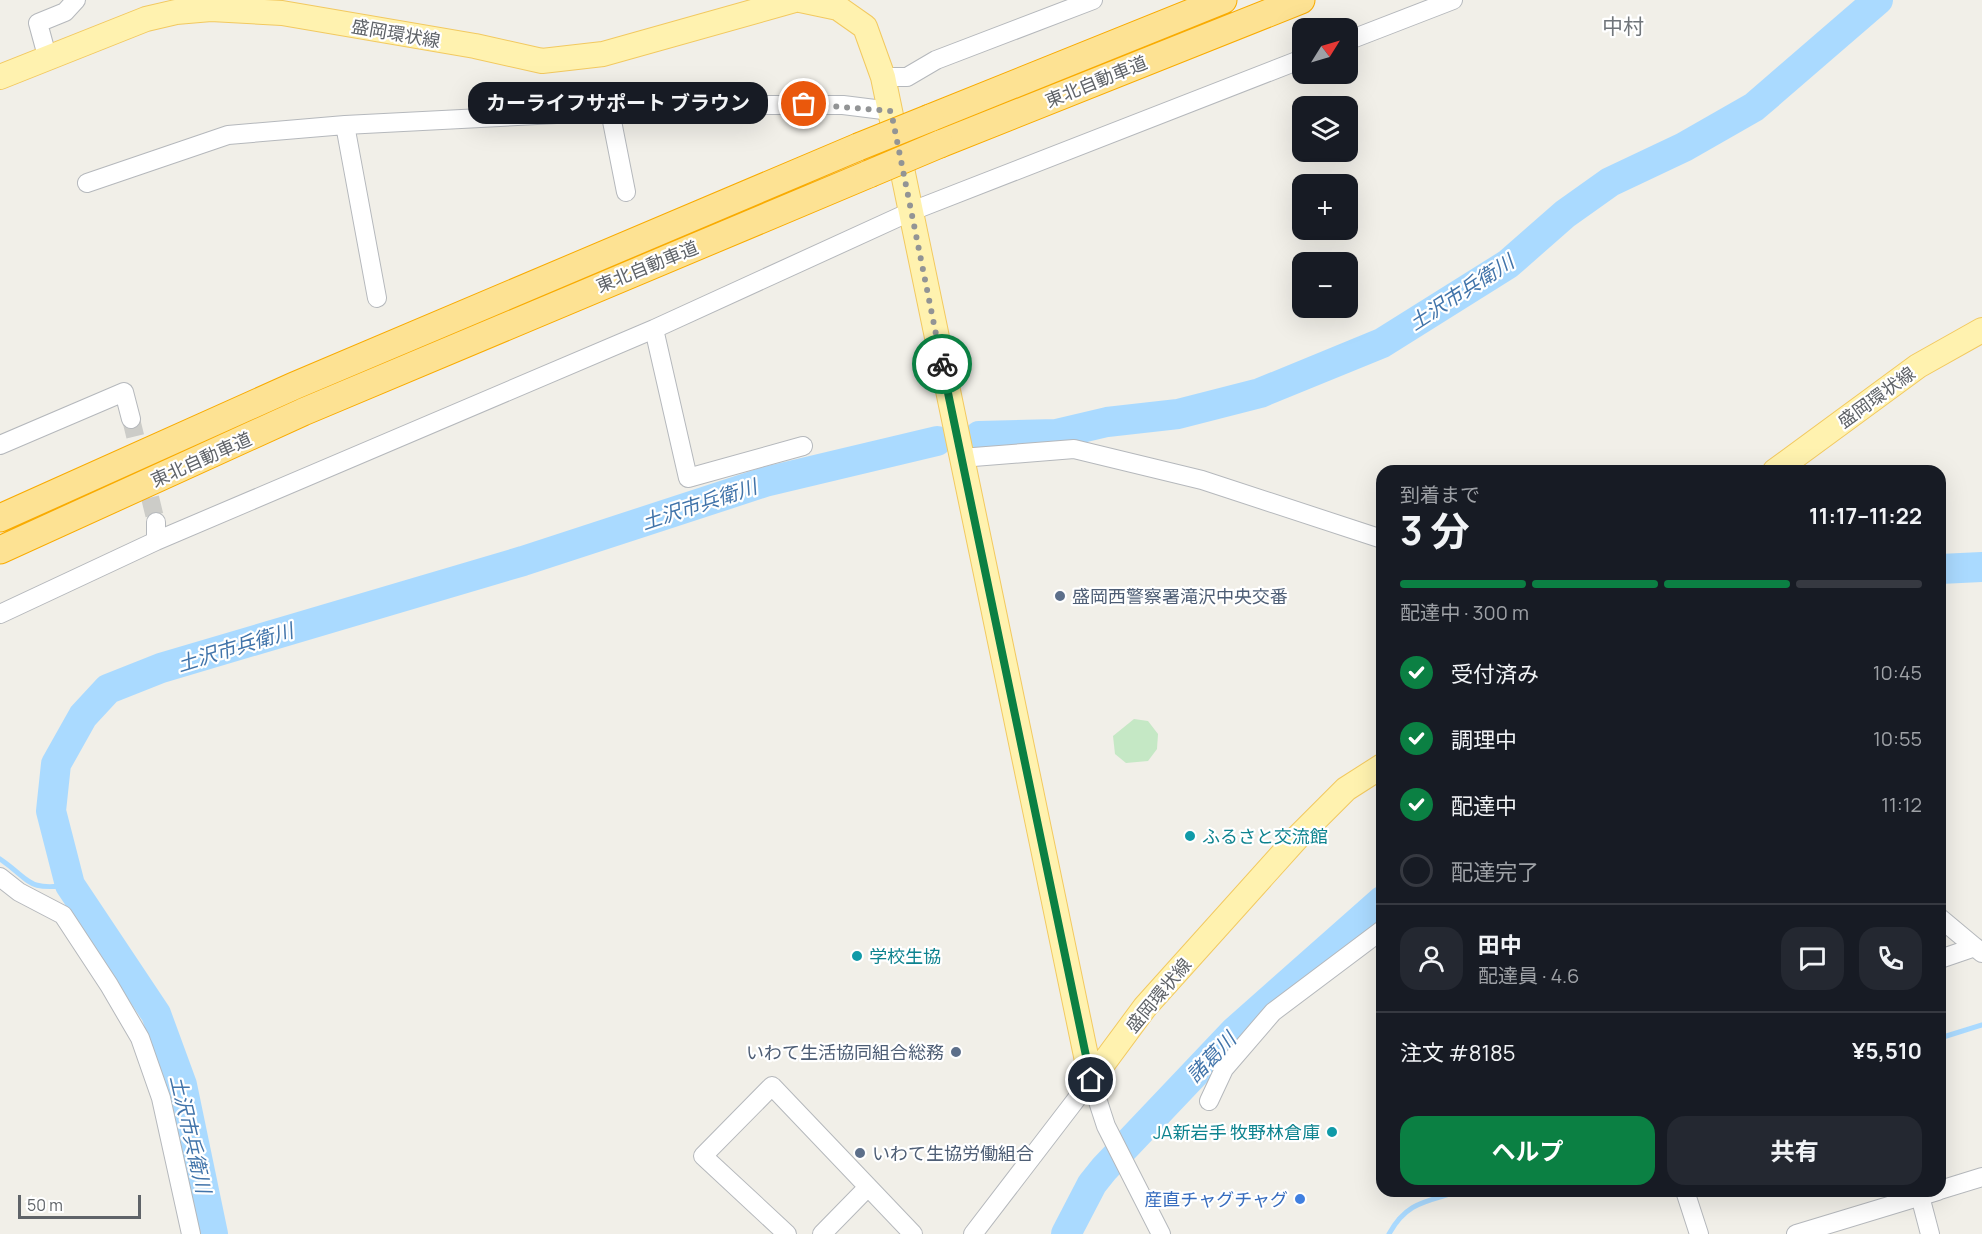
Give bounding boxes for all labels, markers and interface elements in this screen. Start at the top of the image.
district label: 中村 [1602,12,1644,40]
street label: 盛岡環状線 [350,13,442,53]
north arrow [1292,18,1358,84]
map controls [1292,18,1358,318]
street label: 東北自動車道 [1041,50,1151,112]
pin [778,78,829,129]
callout: カーライフサポート ブラウン [468,83,768,125]
icon: bag [787,87,820,120]
text: カーライフサポート ブラウン [486,89,750,116]
button: layers [1292,96,1358,162]
button: + [1292,174,1358,240]
street label: 東北自動車道 [592,235,702,297]
water label: 土沢市兵衛川 [1403,247,1520,336]
button: − [1292,252,1358,318]
courier [912,334,972,394]
icon: bike [926,348,959,381]
street label: 盛岡環状線 [1833,361,1919,433]
street label: 東北自動車道 [147,426,255,492]
water label: 土沢市兵衛川 [638,472,762,535]
text: 到着まで [1400,481,1480,508]
text: 11:17–11:22 [1809,501,1922,531]
text: 3 分 [1400,503,1469,557]
place label: 盛岡西警察署滝沢中央交番 [1072,584,1288,608]
marker: 盛岡西警察署滝沢中央交番 [1053,589,1067,603]
text: 配達中 · 300 m [1400,599,1529,626]
water label: 土沢市兵衛川 [174,616,298,677]
icon: check [1400,656,1433,689]
text: 受付済み [1451,659,1539,689]
text: 10:45 [1873,659,1922,686]
icon: check [1400,722,1433,755]
text: 調理中 [1451,725,1517,755]
text: 10:55 [1873,725,1922,752]
icon: check [1400,788,1433,821]
text: 配達中 [1451,791,1517,821]
text: 11:12 [1881,791,1922,818]
place label: ふるさと交流館 [1202,824,1328,848]
marker: ふるさと交流館 [1183,829,1197,843]
text: 配達完了 [1451,857,1539,887]
button: person [1400,927,1463,990]
button: chat [1781,927,1844,990]
button: phone [1859,927,1922,990]
text: 田中 [1478,930,1522,960]
place label: 学校生協 [869,944,941,968]
marker: 学校生協 [850,949,864,963]
street label: 盛岡環状線 [1120,953,1196,1037]
text: 配達員 · 4.6 [1478,962,1579,989]
water label: 諸葛川 [1180,1025,1243,1088]
text: ¥5,510 [1852,1036,1922,1066]
text: 注文 #8185 [1400,1038,1515,1068]
place label: いわて生活協同組合総務 [746,1040,944,1064]
marker: いわて生活協同組合総務 [949,1045,963,1059]
pin [1065,1054,1116,1105]
icon: home [1074,1063,1107,1096]
water label: 土沢市兵衛川 [164,1073,218,1197]
button: ヘルプ [1400,1116,1655,1185]
button: 共有 [1667,1116,1922,1185]
place label: JA新岩手 牧野林倉庫 [1153,1120,1320,1144]
marker: JA新岩手 牧野林倉庫 [1325,1125,1339,1139]
place label: いわて生協労働組合 [872,1141,1034,1165]
marker: いわて生協労働組合 [853,1146,867,1160]
place label: 産直チャグチャグ [1144,1187,1288,1211]
scale bar [18,1192,141,1220]
marker: 産直チャグチャグ [1293,1192,1307,1206]
text: 50 m [27,1194,63,1216]

